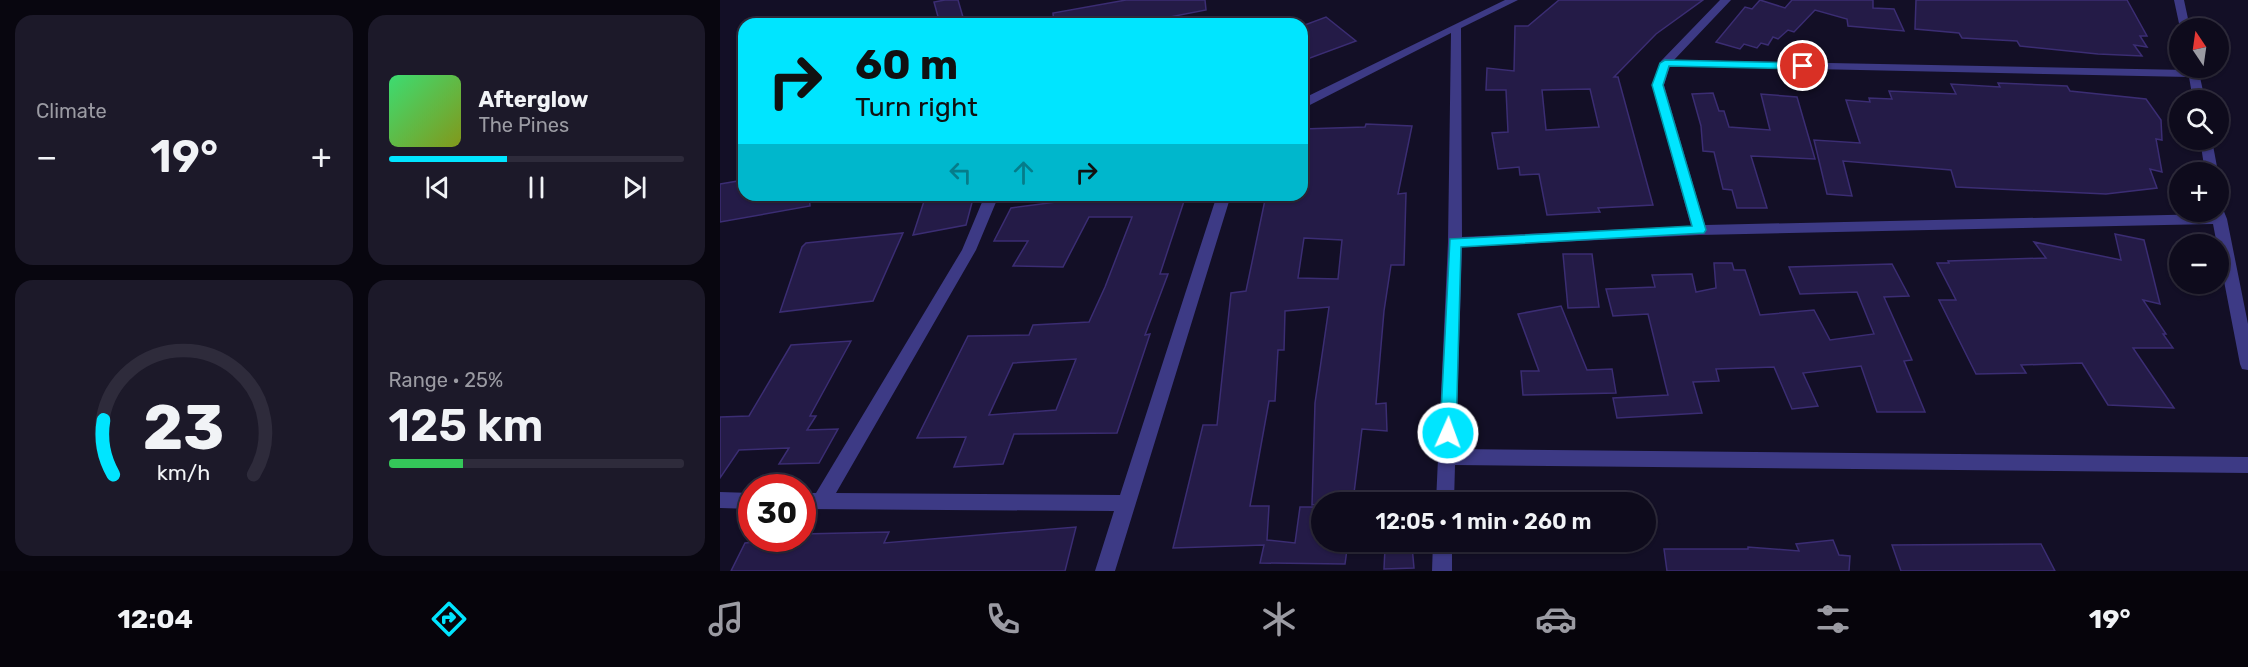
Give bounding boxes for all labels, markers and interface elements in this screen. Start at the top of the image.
north arrow [2169,18,2229,78]
map controls [2169,18,2229,294]
text: 60 m [855,40,958,90]
pin [1777,40,1828,91]
icon: right [756,42,834,120]
icon: arrive [1786,49,1819,82]
text: Afterglow [479,86,589,113]
button: search [2169,90,2229,150]
text: Turn right [855,91,978,123]
text: Climate [36,99,107,123]
text: The Pines [479,113,569,137]
text: 19° [150,130,218,183]
text: − [36,137,57,176]
text: + [311,137,331,176]
icon: left [944,156,977,189]
icon: ahead [1007,156,1040,189]
icon: right [1070,156,1103,189]
button: + [2169,162,2229,222]
icon: previous [421,171,454,204]
icon: pause [520,171,553,204]
icon: next [618,171,651,204]
button: − [2169,234,2229,294]
text: Range · 25% [389,368,503,392]
text: 23 [143,391,225,465]
text: 125 km [389,399,543,452]
position arrow [1416,401,1480,465]
text: km/h [157,460,211,485]
speed limit sign: 30 [738,474,816,552]
text: 12:05 · 1 min · 260 m [1375,508,1592,535]
icon: directions [428,598,470,640]
icon: music [705,598,747,640]
icon: phone [982,598,1024,640]
icon: climate [1258,598,1300,640]
icon: car [1535,598,1577,640]
icon: filters [1812,598,1854,640]
text: 12:04 [117,603,193,635]
text: 19° [2089,603,2131,635]

